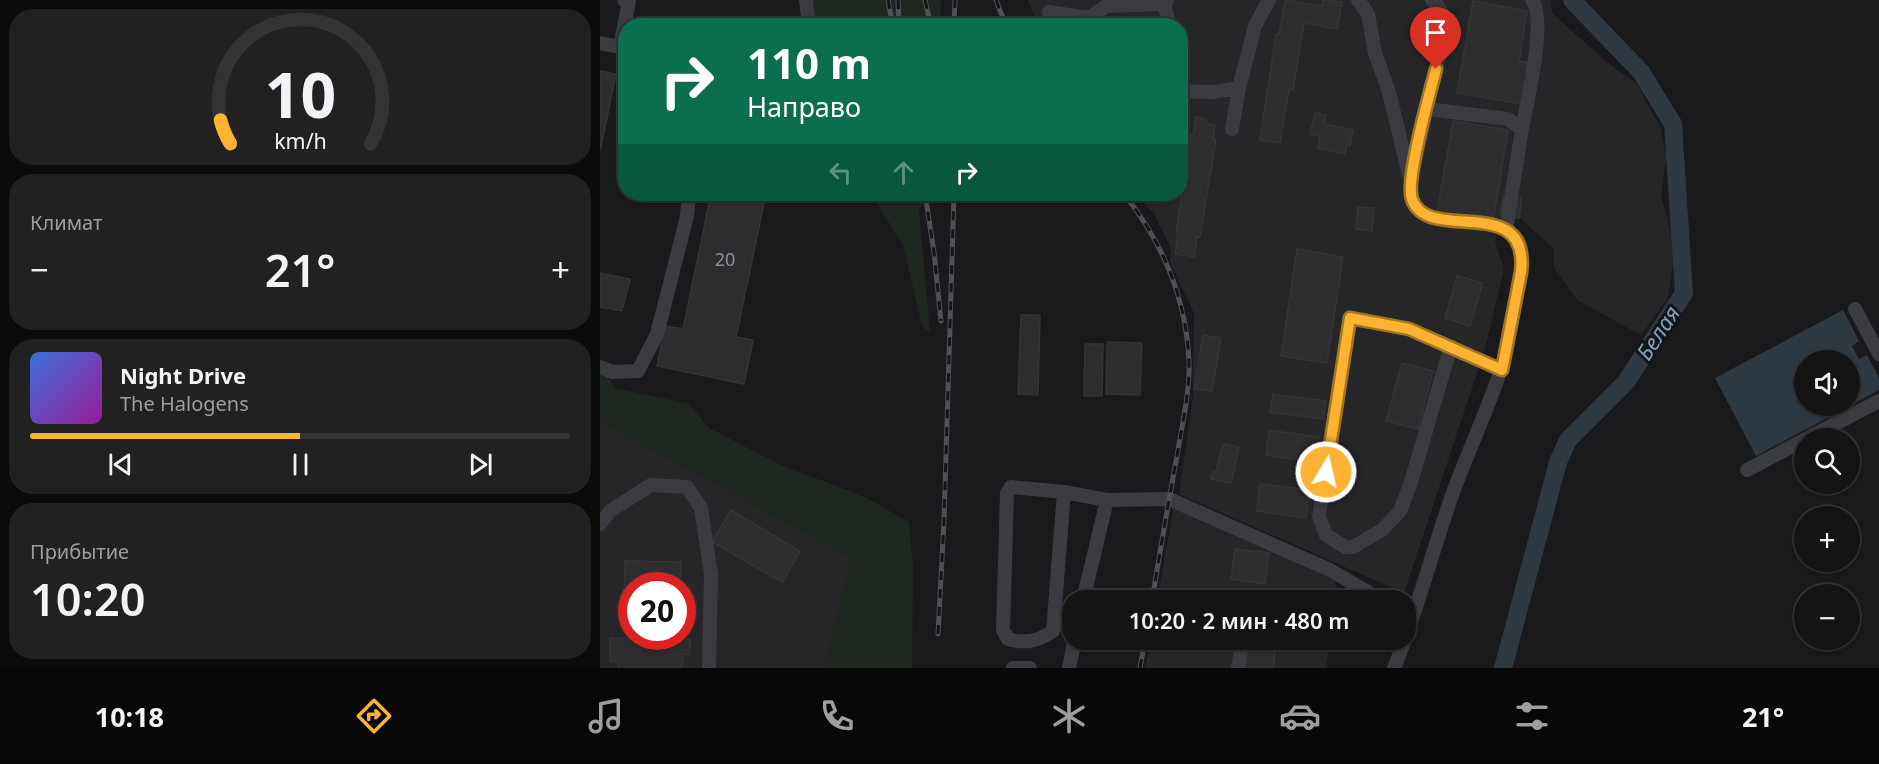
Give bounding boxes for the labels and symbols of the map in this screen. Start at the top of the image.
pin [1410,7,1461,69]
house number: 20 [715,247,735,271]
water label: Белая [1628,300,1686,365]
position arrow [1294,440,1358,504]
speed limit sign: 20 [618,572,696,650]

